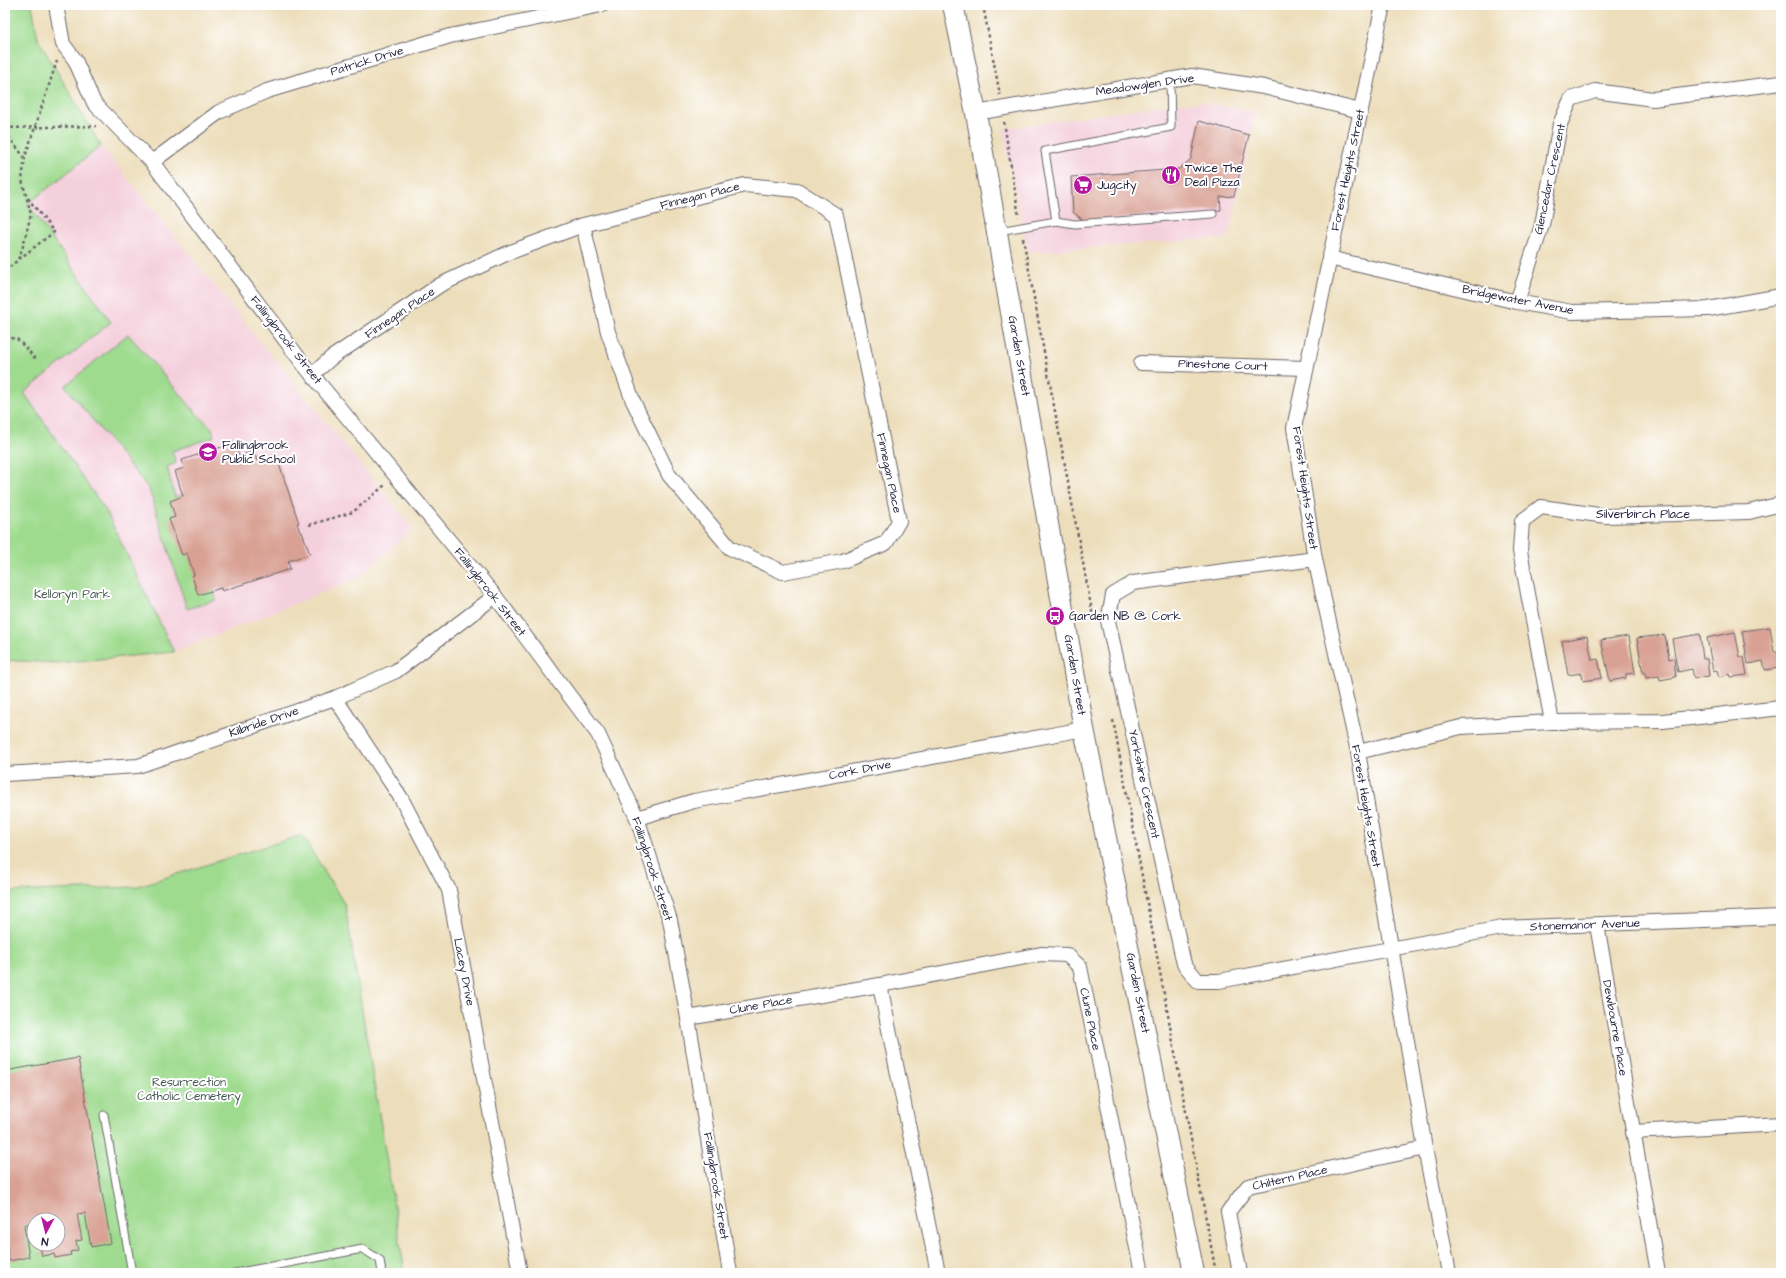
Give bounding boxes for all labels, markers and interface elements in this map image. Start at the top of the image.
street label: Patrick Drive [328,42,406,80]
street label: Meadowglen Drive [1095,70,1196,101]
street label: Forest Heights Street [1327,107,1370,233]
street label: Glencedar Crescent [1530,122,1570,236]
place label: Twice The Deal Pizza [1185,160,1243,191]
restaurant icon: Twice The Deal Pizza [1160,164,1182,186]
supermarket icon: Jugcity [1072,174,1094,196]
place label: Jugcity [1097,177,1137,195]
street label: Finnegan Place [658,178,742,215]
street label: Bridgewater Avenue [1461,281,1576,320]
street label: Finnegan Place [361,283,439,344]
street label: Fallingbrook Street [245,292,326,389]
street label: Garden Street [1004,314,1034,398]
street label: Pinestone Court [1178,355,1268,375]
street label: Forest Heights Street [1287,425,1322,551]
street label: Finnegan Place [871,431,906,515]
place label: Fallingbrook Public School [222,437,295,468]
school or university icon: Fallingbrook Public School [197,441,219,463]
street label: Silverbirch Place [1596,506,1691,523]
street label: Fallingbrook Street [449,544,530,641]
park label: Kelloryn Park [34,586,111,604]
bus stop icon: Garden NB @ Cork [1044,605,1066,627]
place label: Garden NB @ Cork [1069,608,1182,625]
street label: Garden Street [1060,633,1090,717]
street label: Kilbride Drive [227,702,302,742]
street label: Yorkshire Crescent [1124,728,1164,840]
street label: Forest Heights Street [1346,743,1385,869]
street label: Cork Drive [827,756,893,784]
street label: Fallingbrook Street [626,815,677,924]
street label: Stonemanor Avenue [1530,915,1641,935]
street label: Lacey Drive [448,937,479,1008]
street label: Garden Street [1122,951,1154,1035]
street label: Dewbourne Place [1598,979,1632,1078]
street label: Clune Place [1075,986,1105,1052]
street label: Clune Place [728,991,794,1019]
park label: Resurrection Catholic Cemetery [137,1074,241,1106]
street label: Fallingbrook Street [698,1131,733,1241]
street label: Chiltern Place [1251,1161,1330,1195]
north arrow [26,1212,66,1252]
text: N [40,1234,49,1249]

